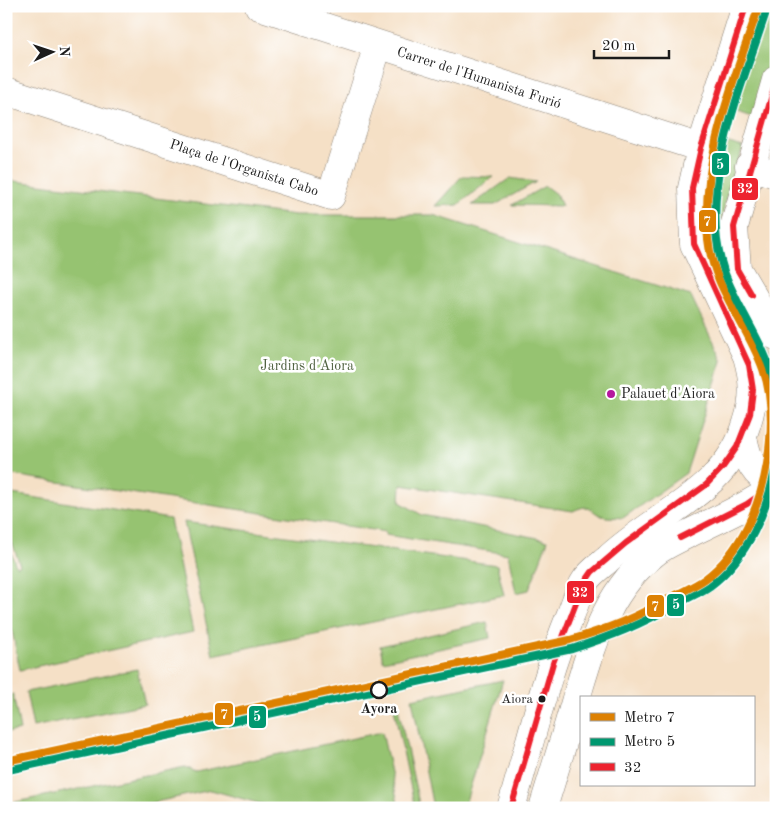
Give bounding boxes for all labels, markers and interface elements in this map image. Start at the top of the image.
north arrow [28,28,78,78]
scale bar [594,28,670,60]
text: 20 m [602,39,636,54]
street label: Carrer de l'Humanista Furió [395,45,563,111]
text: N [57,46,71,57]
street label: Plaça de l'Organista Cabo [168,137,320,199]
line badge: 5 [711,152,730,176]
text: 5 [716,158,724,172]
line badge: 32 [731,177,759,201]
text: 32 [737,182,753,196]
line badge: 7 [698,209,717,233]
text: 7 [703,215,711,229]
park label: Jardins d'Aiora [260,359,354,373]
place label: Palauet d'Aiora [621,387,715,401]
marker: Palauet d'Aiora [605,388,617,400]
line badge: 32 [566,580,595,604]
text: 32 [572,586,588,600]
line badge: 5 [666,593,685,617]
line badge: 7 [646,594,665,618]
text: 5 [672,598,680,612]
text: 7 [651,600,659,614]
marker: Ayora [370,681,388,699]
place label: Aiora [501,693,534,706]
marker: Aiora [537,694,547,704]
legend [580,696,754,786]
line badge: 7 [214,702,234,726]
place label: Ayora [361,702,397,716]
line badge: 5 [248,705,267,729]
text: 7 [220,708,228,722]
text: 5 [253,710,261,724]
text: Metro 7 [624,711,675,726]
text: Metro 5 [624,735,675,750]
text: 32 [624,761,641,776]

